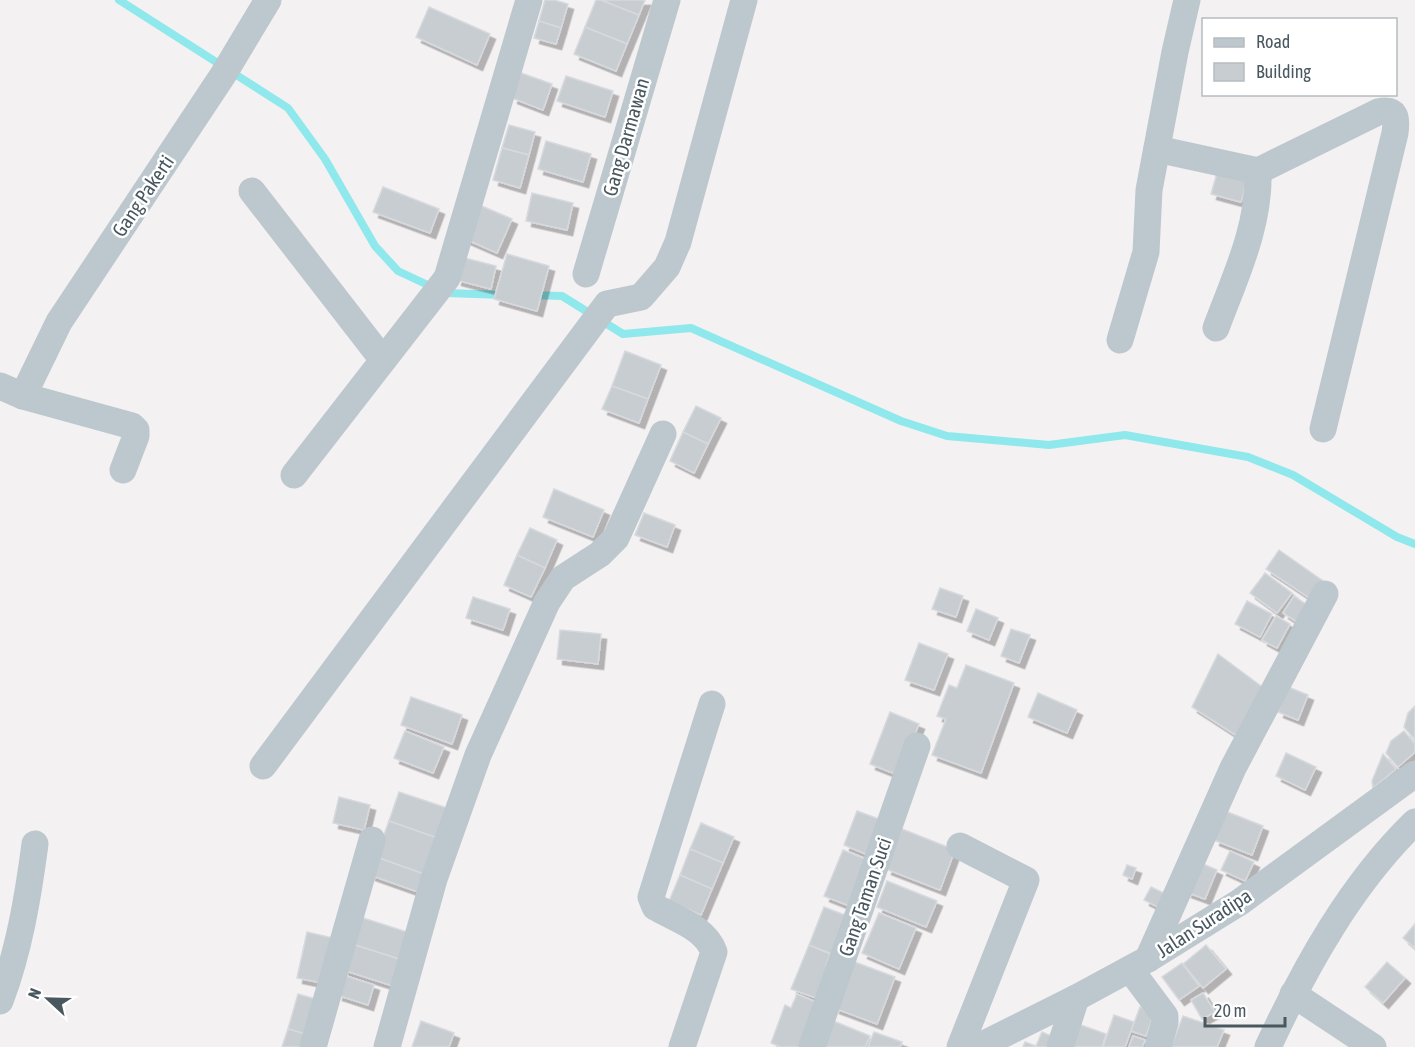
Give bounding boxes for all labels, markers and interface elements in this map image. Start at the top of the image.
legend [1202,18,1397,96]
text: Road [1256,31,1290,52]
text: Building [1256,61,1311,82]
street label: Gang Darmawan [598,75,653,199]
street label: Gang Pakerti [107,151,178,241]
street label: Gang Taman Suci [833,835,896,959]
street label: Jalan Suradipa [1152,883,1255,962]
north arrow [18,969,78,1029]
text: N [24,986,44,1001]
scale bar [1205,990,1284,1028]
text: 20 m [1214,1000,1246,1021]

